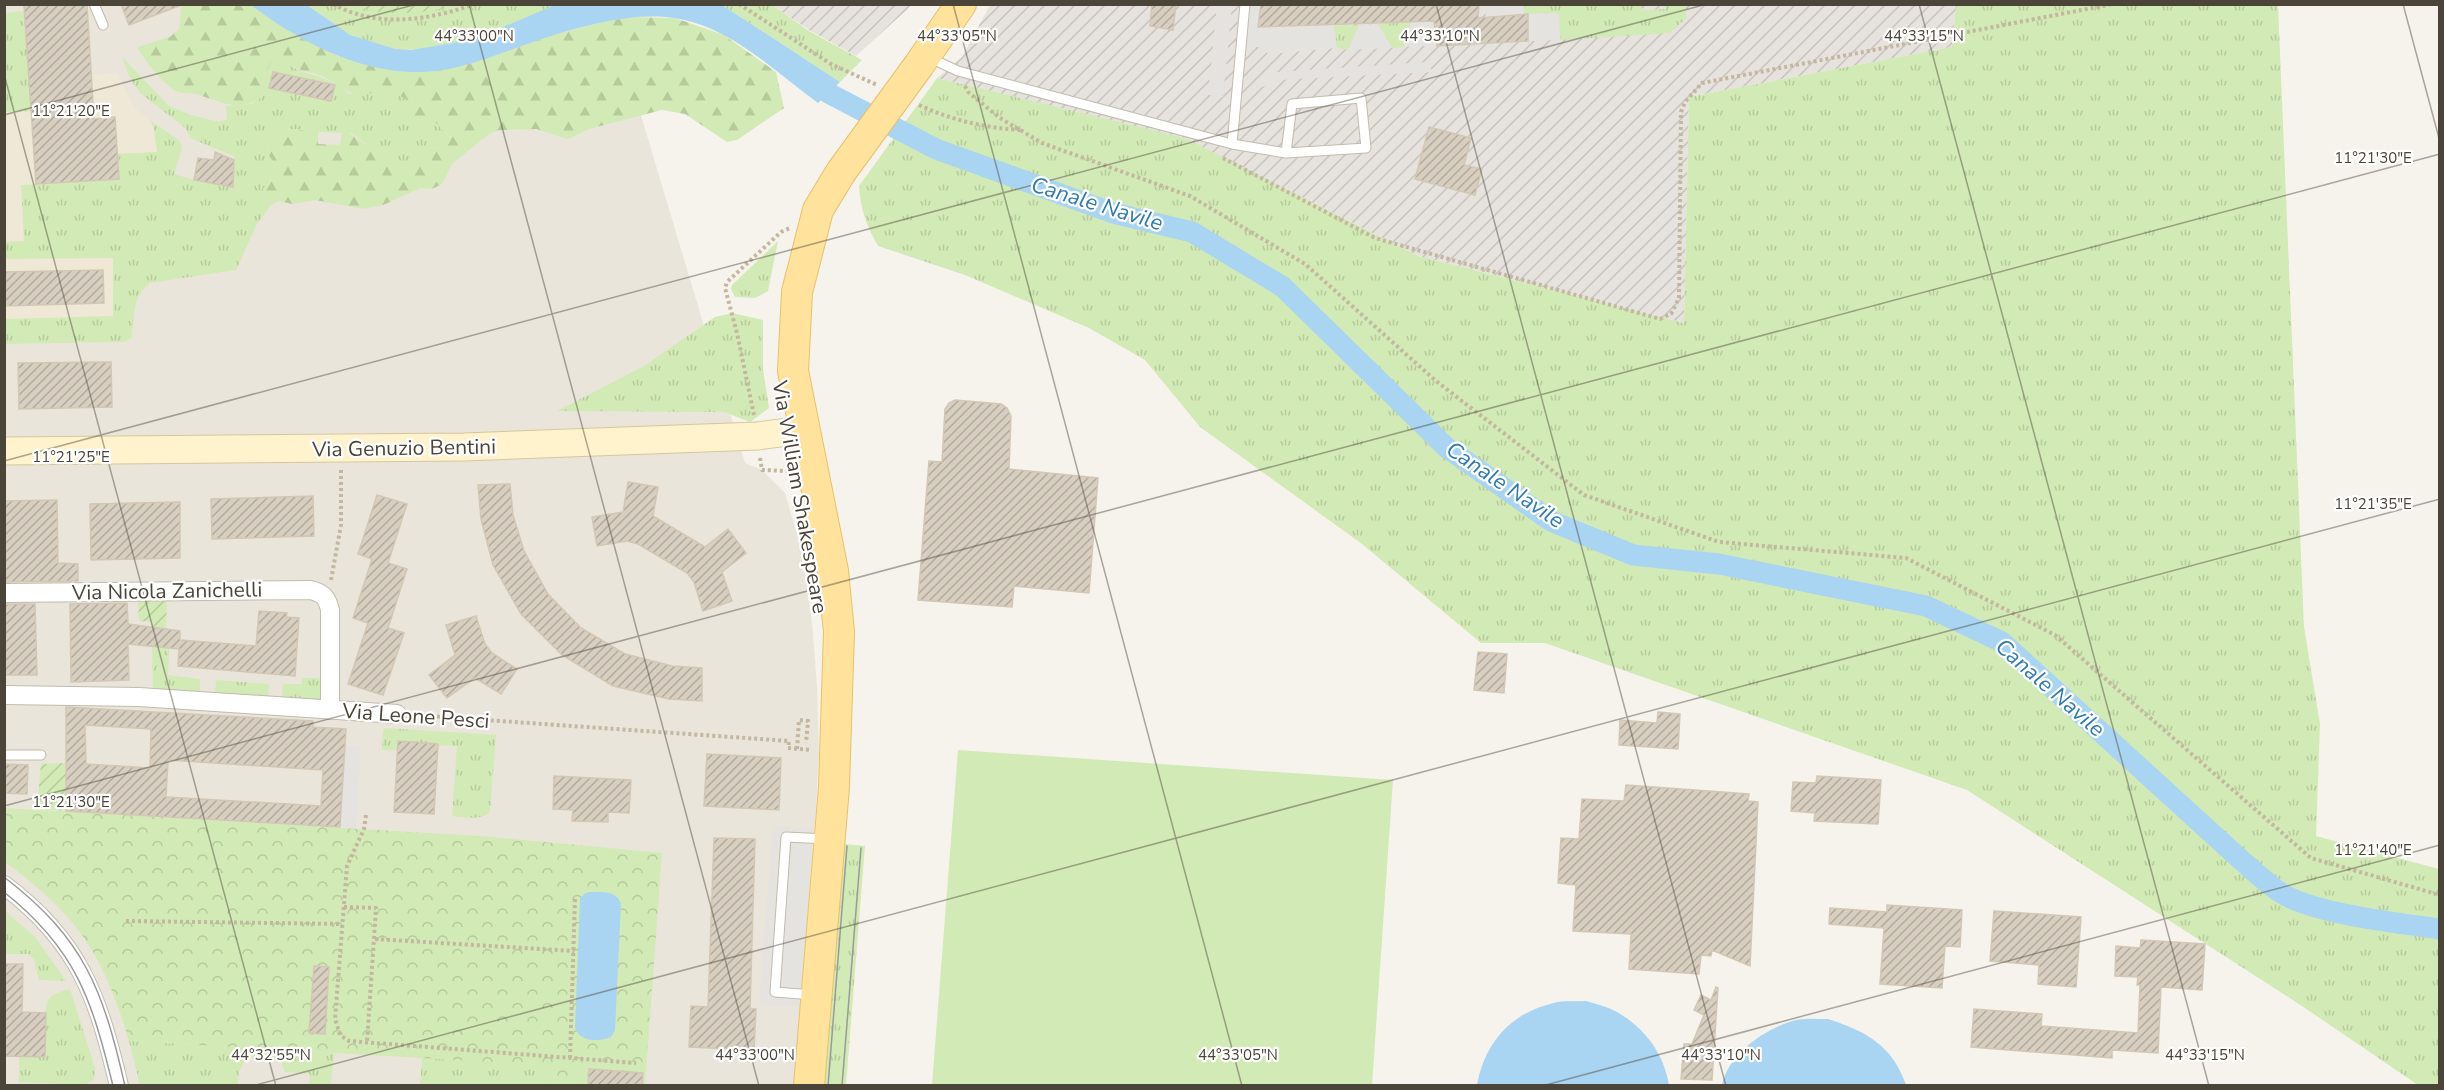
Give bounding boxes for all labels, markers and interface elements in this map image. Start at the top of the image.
text: 44°33'00"N [434,26,514,46]
text: 44°33'05"N [917,26,997,46]
text: 44°33'10"N [1400,26,1480,46]
text: 44°33'15"N [1884,26,1964,46]
text: 11°21'20"E [32,101,110,121]
text: 11°21'30"E [2334,148,2412,168]
water label: Canale Navile [1027,170,1167,238]
street label: Via William Shakespeare [766,377,834,616]
street label: Via Genuzio Bentini [311,432,496,464]
water label: Canale Navile [1440,434,1570,536]
text: 11°21'25"E [32,447,110,467]
text: 11°21'35"E [2334,494,2412,514]
street label: Via Nicola Zanichelli [71,575,262,607]
water label: Canale Navile [1989,632,2112,744]
street label: Via Leone Pesci [341,697,490,735]
text: 11°21'30"E [32,792,110,812]
text: 11°21'40"E [2334,840,2412,860]
text: 44°32'55"N [231,1045,311,1065]
text: 44°33'00"N [715,1045,795,1065]
text: 44°33'05"N [1198,1045,1278,1065]
text: 44°33'10"N [1681,1045,1761,1065]
text: 44°33'15"N [2165,1045,2245,1065]

